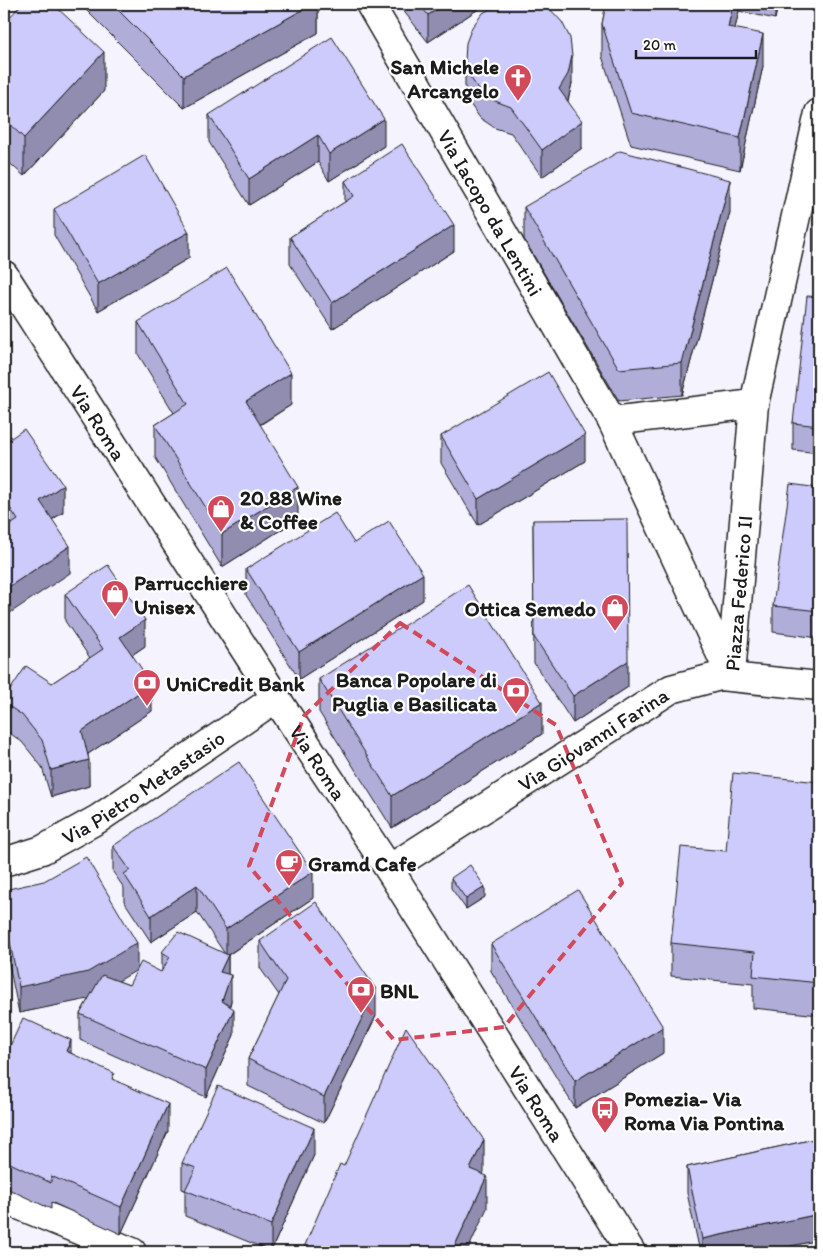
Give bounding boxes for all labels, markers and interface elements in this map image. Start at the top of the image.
scale bar [636,28,756,60]
text: 20 m [643,36,677,54]
place label: San Michele Arcangelo [391,54,499,104]
church icon: San Michele Arcangelo [503,63,533,102]
street label: Via Iacopo da Lentini [433,125,549,300]
street label: Via Roma [65,380,132,465]
place label: 20.88 Wine & Coffee [240,485,342,534]
shop icon: 20.88 Wine & Coffee [206,494,236,533]
street label: Piazza Federico II [719,514,757,672]
place label: Parrucchiere Unisex [134,570,248,619]
shop icon: Parrucchiere Unisex [100,579,130,618]
shop icon: Ottica Semedo [600,593,630,632]
place label: Ottica Semedo [465,596,596,621]
place label: Banca Popolare di Puglia e Basilicata [332,667,498,717]
bank icon: UniCredit Bank [132,668,162,707]
place label: UniCredit Bank [166,671,306,696]
bank icon: Banca Popolare di Puglia e Basilicata [501,676,531,715]
street label: Via Giovanni Farina [513,682,673,796]
street label: Via Roma [285,720,352,805]
street label: Via Pietro Metastasio [57,724,229,849]
cafe icon: Gramd Cafe [274,848,304,887]
place label: Gramd Cafe [308,851,417,876]
bank icon: BNL [346,975,376,1014]
place label: BNL [380,978,419,1003]
street label: Via Roma [504,1061,570,1146]
place label: Pomezia- Via Roma Via Pontina [624,1086,785,1135]
bus stop icon: Pomezia- Via Roma Via Pontina [590,1095,620,1134]

